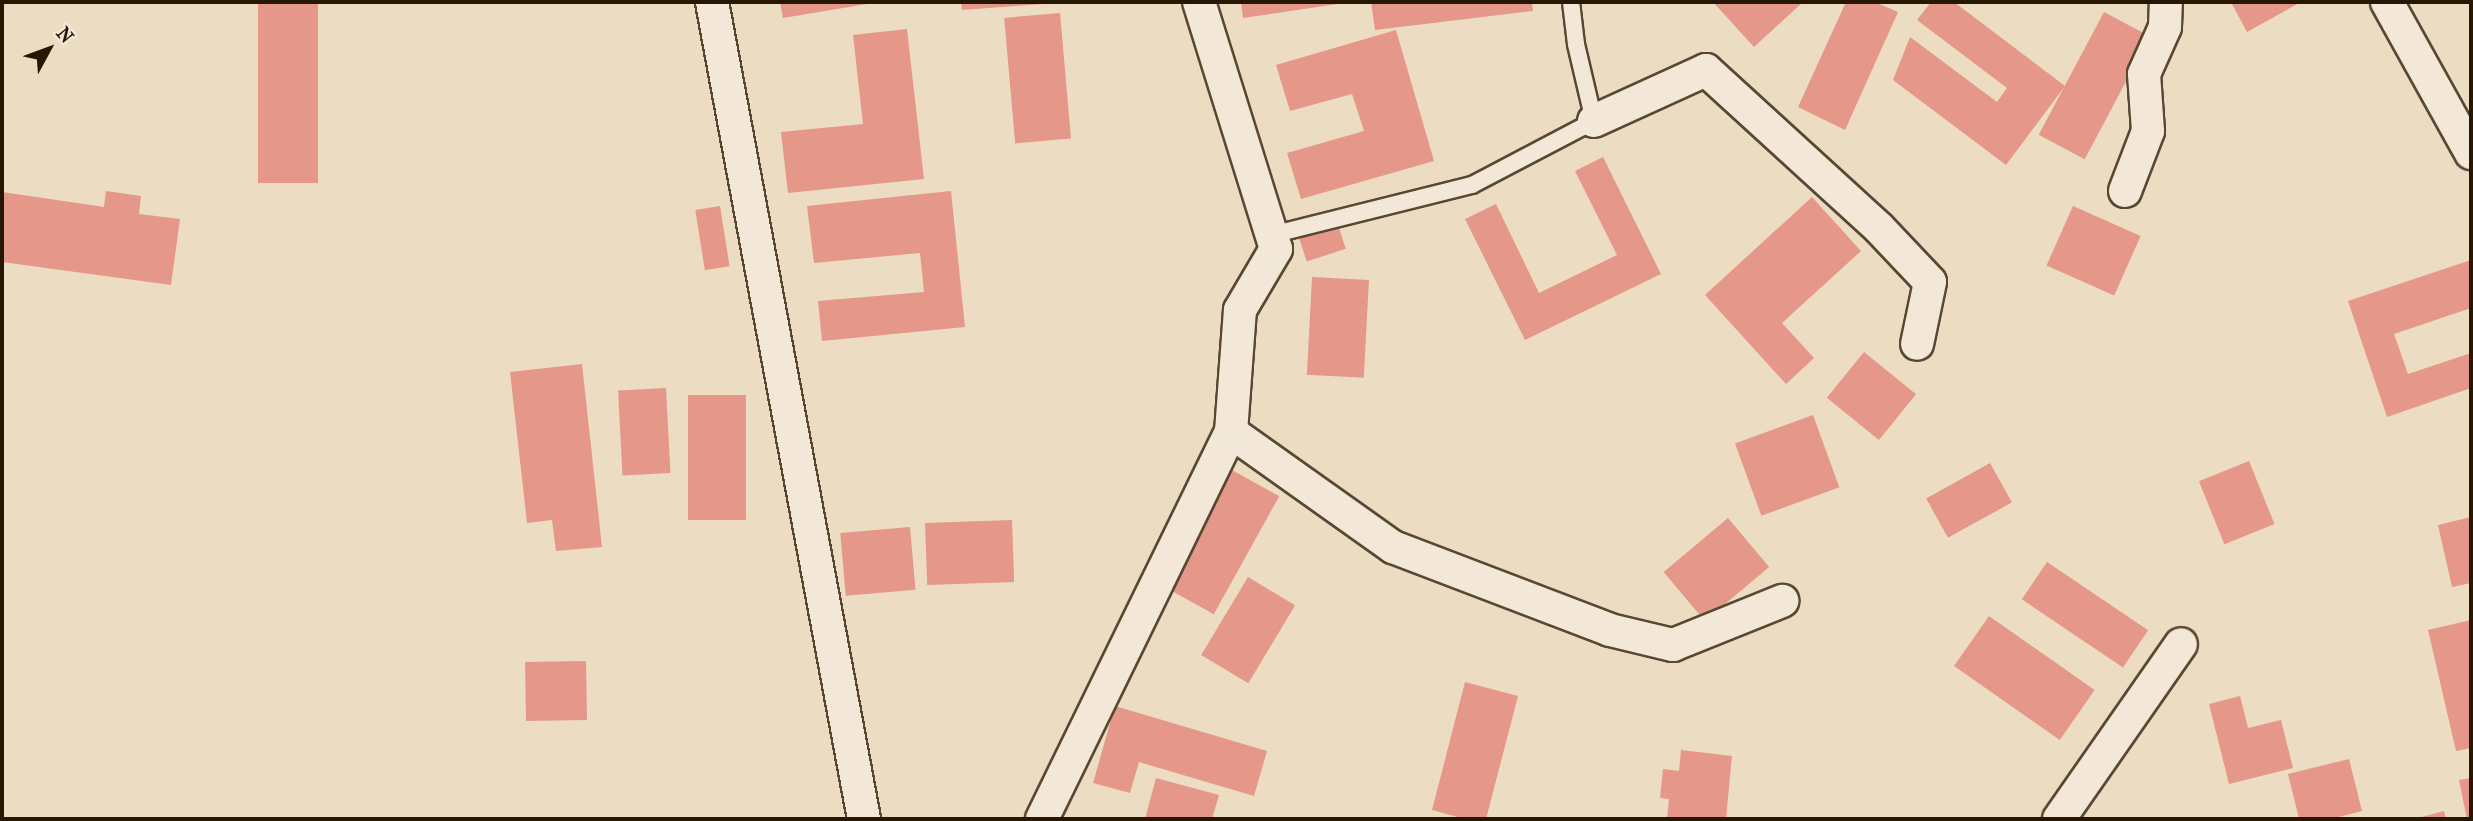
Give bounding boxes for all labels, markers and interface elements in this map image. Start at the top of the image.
north arrow [14,14,84,84]
text: N [52,23,78,48]

